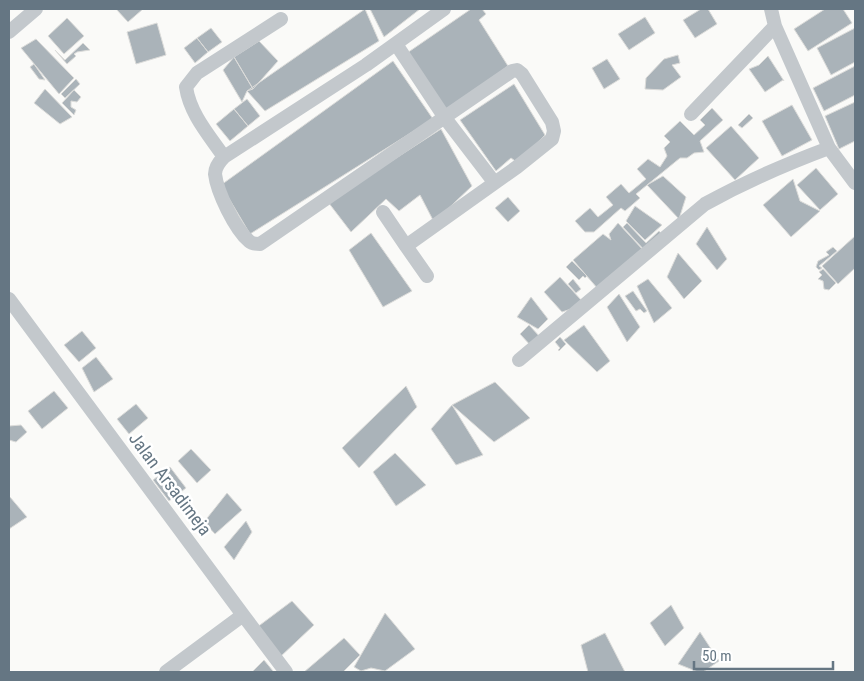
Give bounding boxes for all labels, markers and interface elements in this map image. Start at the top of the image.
street label: Jalan Arsadimeja [125,428,216,539]
scale bar [694,638,833,670]
text: 50 m [702,647,732,665]

